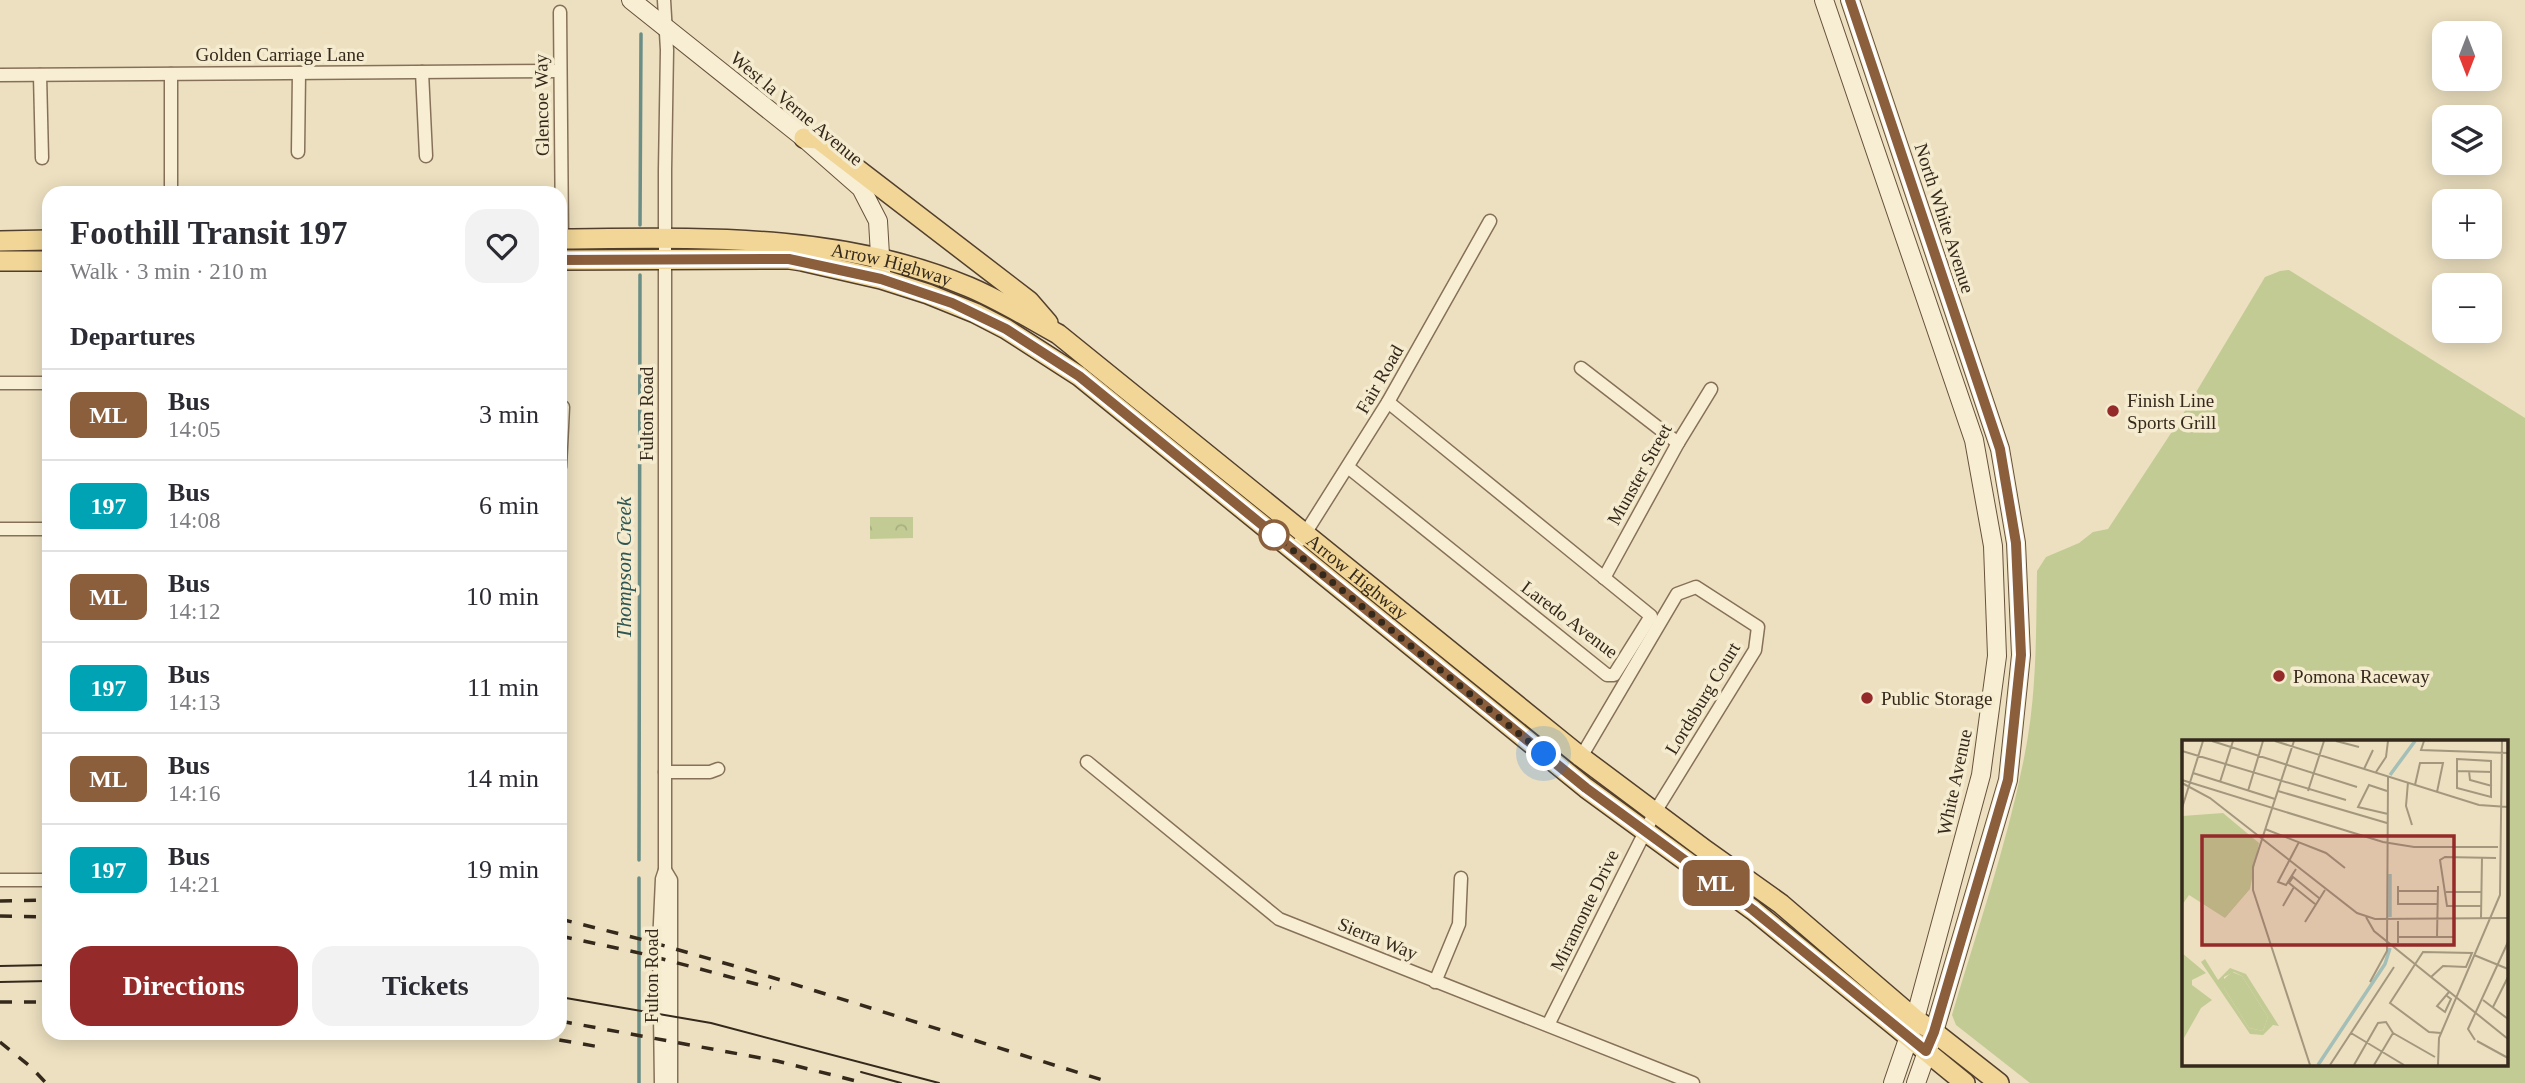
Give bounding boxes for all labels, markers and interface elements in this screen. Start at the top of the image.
north arrow [2432,21,2502,91]
map controls [2432,21,2502,343]
street label: Golden Carriage Lane [196,44,364,65]
street label: West la Verne Avenue [726,47,867,170]
street label: Glencoe Way [530,53,553,156]
button: layers [2432,105,2502,175]
street label: North White Avenue [1910,140,1979,296]
button: + [2432,189,2502,259]
button: heart [465,209,539,283]
text: Foothill Transit 197 [70,215,347,251]
street label: Arrow Highway [830,239,955,290]
text: Walk · 3 min · 210 m [70,259,267,284]
button: − [2432,273,2502,343]
text: Departures [70,322,195,351]
street label: Fair Road [1351,341,1408,417]
street label: Fulton Road [636,366,657,461]
text: Bus [168,387,210,416]
place label: Finish Line Sports Grill [2127,390,2216,433]
text: 3 min [479,400,539,429]
text: ML [89,402,128,428]
marker: Finish Line Sports Grill [2105,403,2121,419]
text: 14:05 [168,417,220,442]
street label: Munster Street [1603,419,1676,528]
text: Bus [168,478,210,507]
text: 6 min [479,491,539,520]
text: 197 [91,493,127,519]
water label: Thompson Creek [612,496,636,639]
text: 14:08 [168,508,220,533]
unlabelled marker [1259,520,1289,550]
street label: Arrow Highway [1302,530,1413,624]
text: Bus [168,569,210,598]
street label: Laredo Avenue [1517,576,1622,662]
text: 10 min [466,582,539,611]
text: ML [89,584,128,610]
text: 14:12 [168,599,220,624]
street label: Lordsburg Court [1661,638,1744,758]
text: Bus [168,660,210,689]
place label: Pomona Raceway [2293,666,2430,687]
marker: Pomona Raceway [2271,668,2287,684]
text: 11 min [467,673,539,702]
text: 197 [91,675,127,701]
place label: Public Storage [1881,688,1992,709]
text: 14:13 [168,690,220,715]
marker: Public Storage [1859,690,1875,706]
street label: White Avenue [1933,727,1976,837]
your location [1526,736,1561,771]
inset map [2182,740,2508,1066]
text: Bus [168,751,210,780]
text: 14 min [466,764,539,793]
text: ML [89,766,128,792]
text: 14:16 [168,781,220,806]
text: Bus [168,842,210,871]
street label: Miramonte Drive [1546,846,1623,974]
text: 19 min [466,855,539,884]
text: 197 [91,857,127,883]
line badge: ML [1684,860,1748,906]
text: ML [1697,870,1735,896]
text: 14:21 [168,872,220,897]
street label: Sierra Way [1335,913,1421,964]
street label: Fulton Road [641,928,662,1023]
button: Directions [70,946,298,1026]
button: Tickets [312,946,539,1026]

